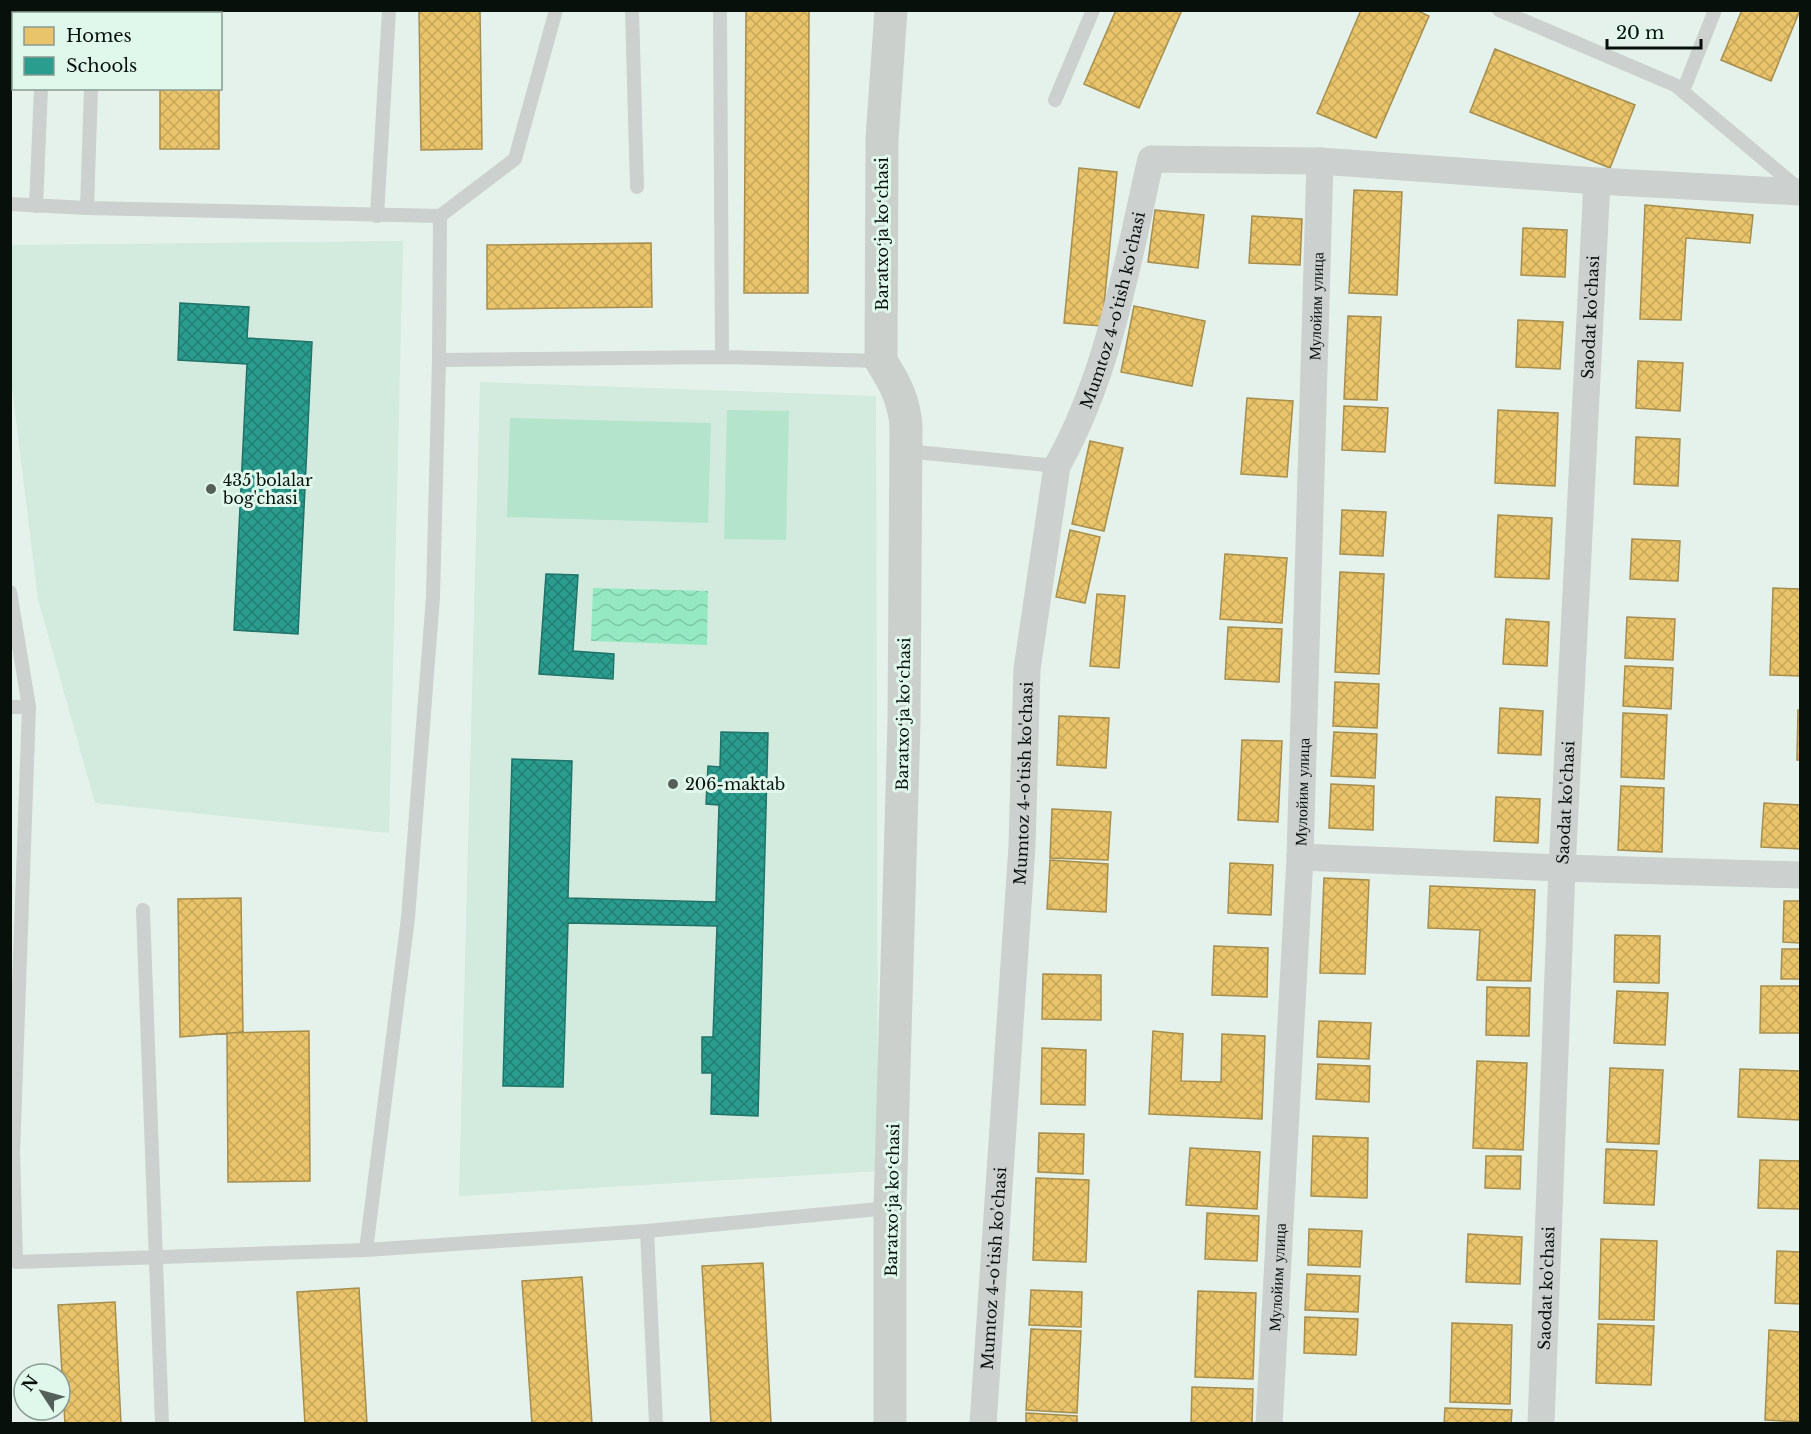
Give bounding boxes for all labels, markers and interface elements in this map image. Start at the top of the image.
legend [12,12,222,90]
scale bar [1607,12,1702,50]
text: 20 m [1616,22,1664,44]
text: Homes [66,25,132,47]
text: Schools [66,55,137,77]
street label: Baratxoʻja koʻchasi [872,157,892,311]
street label: Mumtoz 4-o'tish ko'chasi [1076,209,1149,411]
street label: Мулойим улица [1304,252,1327,361]
street label: Saodat ko'chasi [1577,254,1603,379]
place label: 435 bolalar bog'chasi [222,470,313,508]
marker: 435 bolalar bog'chasi [204,482,218,496]
street label: Baratxoʻja koʻchasi [892,637,914,791]
street label: Mumtoz 4-o'tish ko'chasi [1009,681,1037,886]
street label: Мулойим улица [1290,737,1313,846]
street label: Saodat ko'chasi [1552,740,1578,865]
place label: 206-maktab [685,774,785,794]
marker: 206-maktab [666,777,680,791]
street label: Baratxoʻja koʻchasi [881,1123,903,1277]
street label: Mumtoz 4-o'tish ko'chasi [977,1166,1010,1371]
street label: Мулойим улица [1264,1223,1290,1332]
street label: Saodat ko'chasi [1534,1225,1558,1350]
north arrow [12,1362,72,1422]
text: N [17,1371,42,1395]

